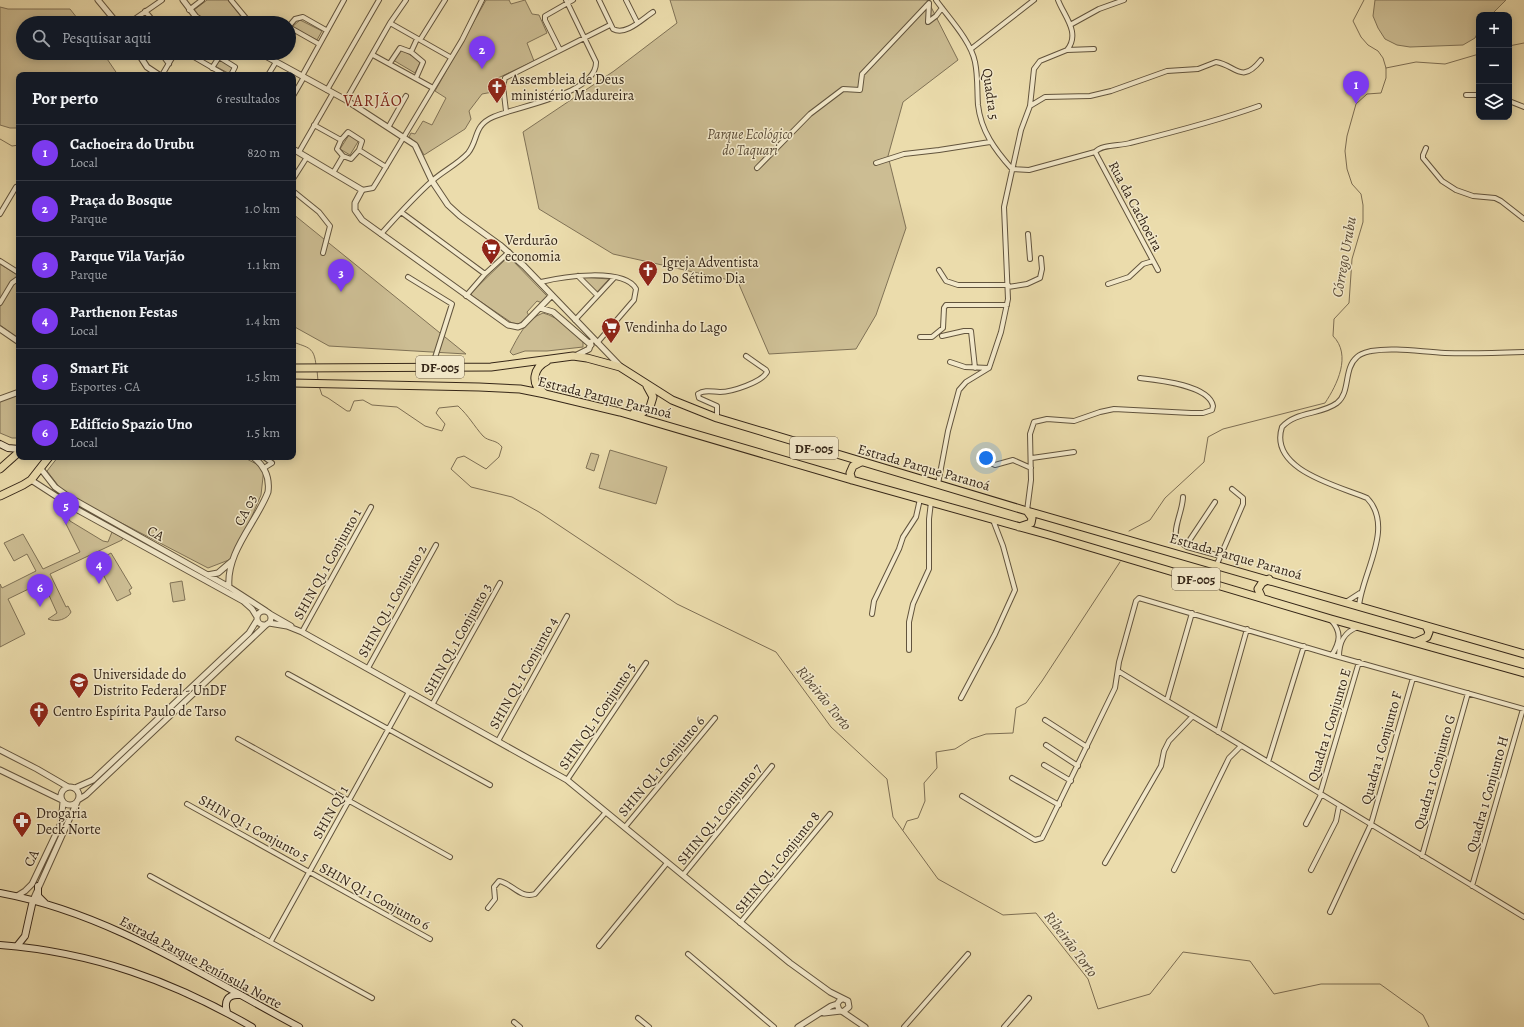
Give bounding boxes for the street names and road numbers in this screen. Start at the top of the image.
street label: Quadra 5 [977,67,1004,121]
street label: Rua da Cachoeira [1104,158,1168,255]
road number: DF-005 [416,356,464,378]
street label: Estrada Parque Paranoá [536,372,674,423]
road number: DF-005 [790,437,838,459]
street label: Estrada Parque Paranoá [855,439,993,496]
street label: CA 03 [229,491,261,529]
street label: SHIN QL 1 Conjunto 1 [289,505,366,623]
street label: CA [144,521,168,546]
street label: Estrada Parque Paranoá [1167,528,1305,585]
street label: SHIN QL 1 Conjunto 2 [354,541,431,661]
road number: DF-005 [1172,568,1220,590]
street label: SHIN QL 1 Conjunto 3 [419,580,496,699]
street label: SHIN QL 1 Conjunto 4 [485,614,562,733]
street label: SHIN QL 1 Conjunto 5 [554,659,640,774]
street label: Quadra 1 Conjunto E [1303,666,1356,784]
street label: Quadra 1 Conjunto F [1356,689,1407,807]
street label: SHIN QL 1 Conjunto 6 [614,712,709,821]
street label: Quadra 1 Conjunto G [1409,712,1460,832]
street label: Quadra 1 Conjunto H [1462,734,1513,855]
street label: SHIN QL 1 Conjunto 7 [673,760,766,869]
street label: SHIN QI 1 [308,782,353,842]
street label: SHIN QI 1 Conjunto 5 [195,790,312,867]
street label: SHIN QL 1 Conjunto 8 [730,807,825,917]
street label: CA [19,846,44,870]
street label: SHIN QI 1 Conjunto 6 [316,858,433,935]
street label: Estrada Parque Península Norte [116,911,285,1013]

